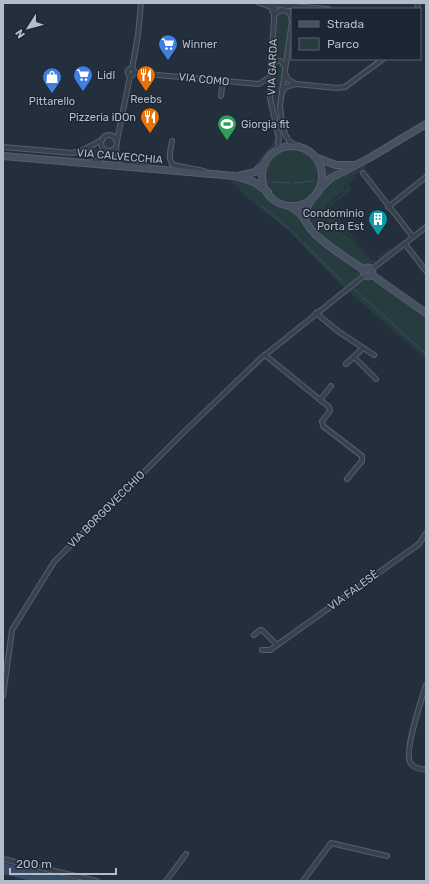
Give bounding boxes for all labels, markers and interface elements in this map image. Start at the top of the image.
north arrow [8,8,48,48]
legend [291,8,421,60]
text: Strada [327,17,364,31]
text: N [13,26,28,41]
supermarket icon: Winner [157,33,179,61]
text: Parco [327,37,359,51]
place label: Winner [182,38,218,51]
street label: VIA GARDA [265,38,280,96]
supermarket icon: Lidl [72,64,94,92]
restaurant icon: Reebs [135,64,157,92]
shop icon: Pittarello [41,66,63,94]
place label: Lidl [97,69,115,82]
street label: VIA COMO [178,70,230,89]
place label: Reebs [130,93,162,106]
place label: Pittarello [29,95,75,108]
restaurant icon: Pizzeria iDOn [139,106,161,134]
place label: Pizzeria iDOn [69,111,136,124]
sports icon: Giorgia fit [216,113,238,141]
place label: Giorgia fit [241,118,290,131]
street label: VIA CALVECCHIA [76,146,164,167]
place label: Condominio Porta Est [303,207,365,233]
building icon: Condominio Porta Est [367,208,389,236]
street label: VIA BORGOVECCHIO [65,468,148,551]
street label: VIA FALESÈ [325,567,382,613]
scale bar [10,850,116,876]
text: 200 m [16,857,52,871]

